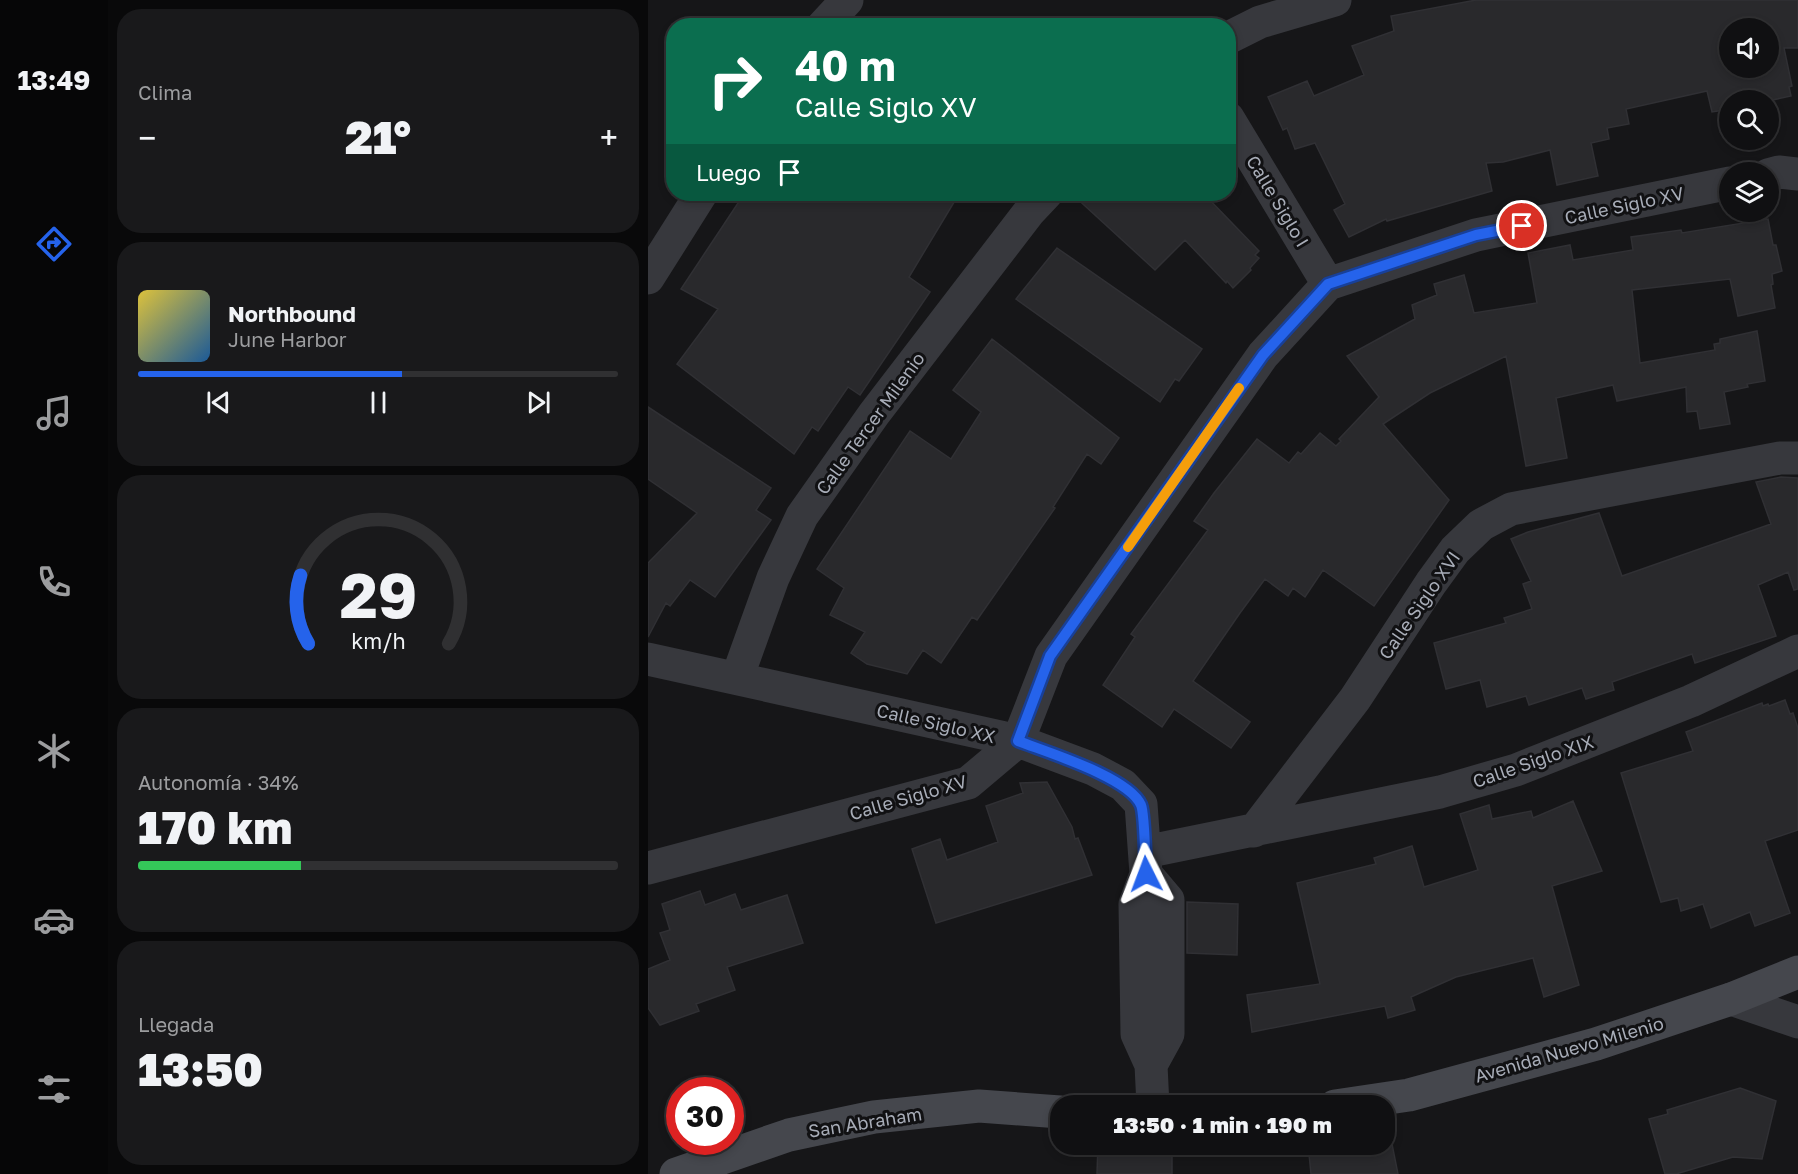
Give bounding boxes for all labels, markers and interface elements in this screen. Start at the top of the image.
map controls [1719,18,1779,222]
button: sound [1719,18,1779,78]
text: 40 m [795,40,896,90]
icon: right [696,42,774,120]
text: 13:49 [17,64,91,96]
text: Clima [138,80,192,104]
button: search [1719,90,1779,150]
text: Calle Siglo XV [795,91,977,123]
text: 21° [345,110,411,164]
text: − [138,118,156,157]
text: + [600,118,618,157]
street label: Calle Siglo I [1242,151,1314,251]
icon: arrive [773,156,806,189]
text: Luego [696,159,761,186]
button: layers [1719,162,1779,222]
street label: Calle Siglo XV [1562,182,1686,228]
pin [1496,200,1547,251]
icon: arrive [1505,209,1538,242]
icon: directions [33,223,75,265]
text: Northbound [228,300,356,327]
text: June Harbor [228,327,347,351]
street label: Calle Tercer Milenio [811,348,929,498]
icon: previous [202,386,235,419]
icon: pause [362,386,395,419]
icon: next [522,386,555,419]
icon: music [33,392,75,434]
street label: Calle Siglo XVI [1374,547,1464,663]
text: 29 [339,557,417,632]
icon: phone [33,561,75,603]
text: km/h [351,628,405,654]
street label: Calle Siglo XX [875,699,997,747]
icon: climate [33,730,75,772]
street label: Calle Siglo XIX [1470,730,1596,792]
text: Autonomía · 34% [138,770,298,794]
street label: Calle Siglo XV [847,770,969,824]
text: 170 km [138,800,293,854]
position arrow [1114,842,1178,906]
icon: car [33,899,75,941]
street label: Avenida Nuevo Milenio [1472,1011,1666,1087]
text: Llegada [138,1012,214,1036]
text: 13:50 [138,1042,263,1096]
icon: filters [33,1068,75,1110]
speed limit sign: 30 [666,1077,744,1155]
street label: San Abraham [807,1102,923,1142]
text: 13:50 · 1 min · 190 m [1113,1111,1332,1138]

